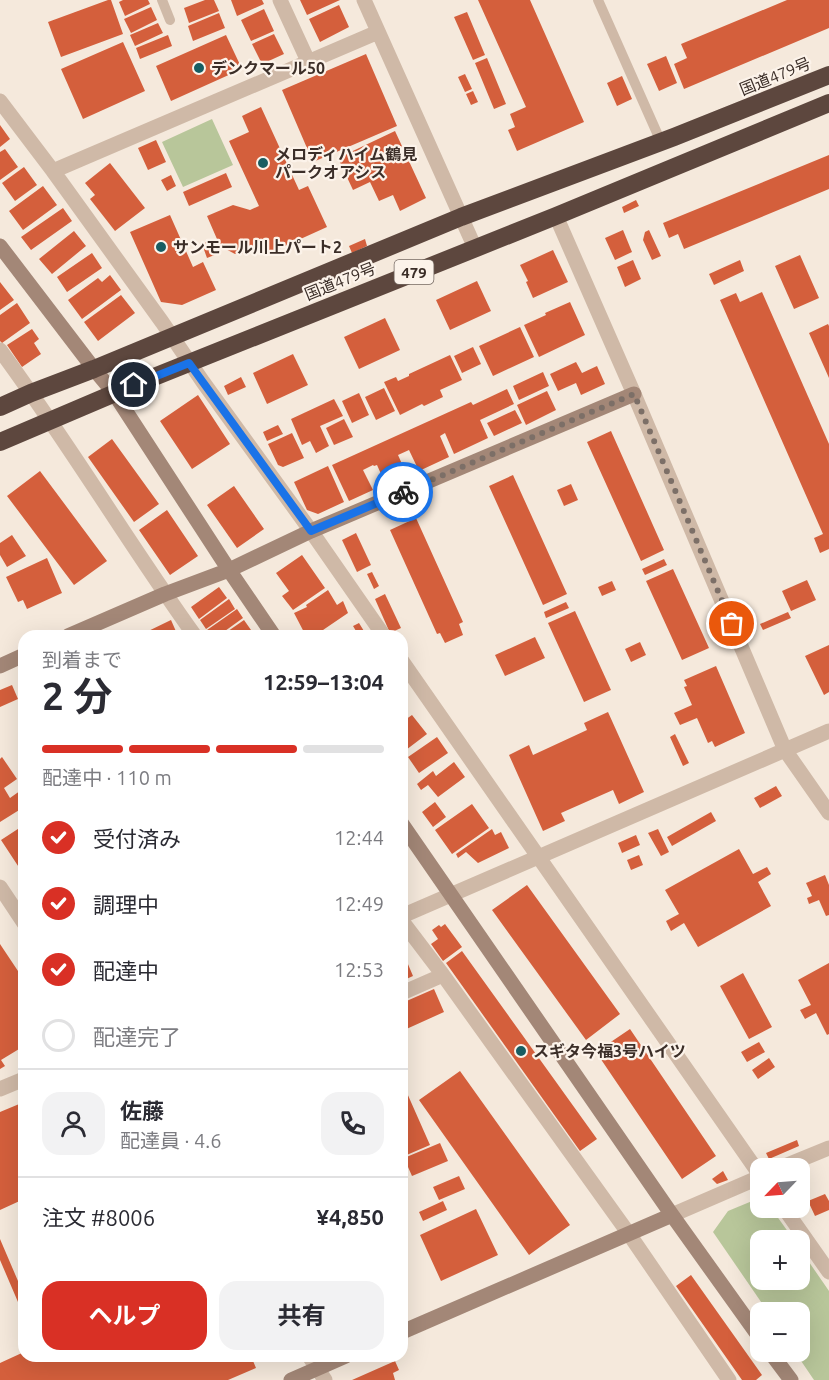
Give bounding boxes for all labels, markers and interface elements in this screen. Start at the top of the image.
street label: 国道479号 [737,54,813,98]
place label: デンクマール50 [211,59,325,77]
marker: デンクマール50 [192,61,206,75]
place label: メロディハイム鶴見 パークオアシス [275,145,417,181]
marker: メロディハイム鶴見 パークオアシス [256,156,270,170]
place label: サンモール川上パート2 [173,238,342,256]
marker: サンモール川上パート2 [154,240,168,254]
street label: 国道479号 [302,259,378,303]
road number: 479 [394,260,434,284]
pin [108,359,159,410]
icon: home [117,368,150,401]
courier [373,462,433,522]
icon: bike [387,476,420,509]
pin [706,598,757,649]
icon: bag [715,607,748,640]
text: 到着まで [42,648,122,671]
text: 12:59–13:04 [263,669,384,694]
text: 2 分 [42,674,112,717]
text: 配達中 · 110 m [42,766,172,789]
icon: check [42,821,75,854]
text: 受付済み [93,826,181,851]
text: 12:44 [334,826,384,849]
icon: check [42,887,75,920]
text: 調理中 [93,892,159,917]
text: 12:49 [334,892,384,915]
icon: check [42,953,75,986]
text: 配達中 [93,958,159,983]
text: 12:53 [334,958,384,981]
text: 配達完了 [93,1024,181,1049]
place label: スギタ今福3号ハイツ [533,1042,686,1060]
marker: スギタ今福3号ハイツ [514,1044,528,1058]
button: person [42,1092,105,1155]
button: phone [321,1092,384,1155]
text: 佐藤 [120,1098,164,1123]
text: 配達員 · 4.6 [120,1129,222,1152]
north arrow [750,1158,810,1218]
map controls [750,1158,810,1362]
text: ¥4,850 [317,1204,384,1229]
text: 注文 #8006 [42,1205,155,1230]
button: + [750,1230,810,1290]
button: ヘルプ [42,1281,207,1350]
button: 共有 [219,1281,384,1350]
button: − [750,1302,810,1362]

